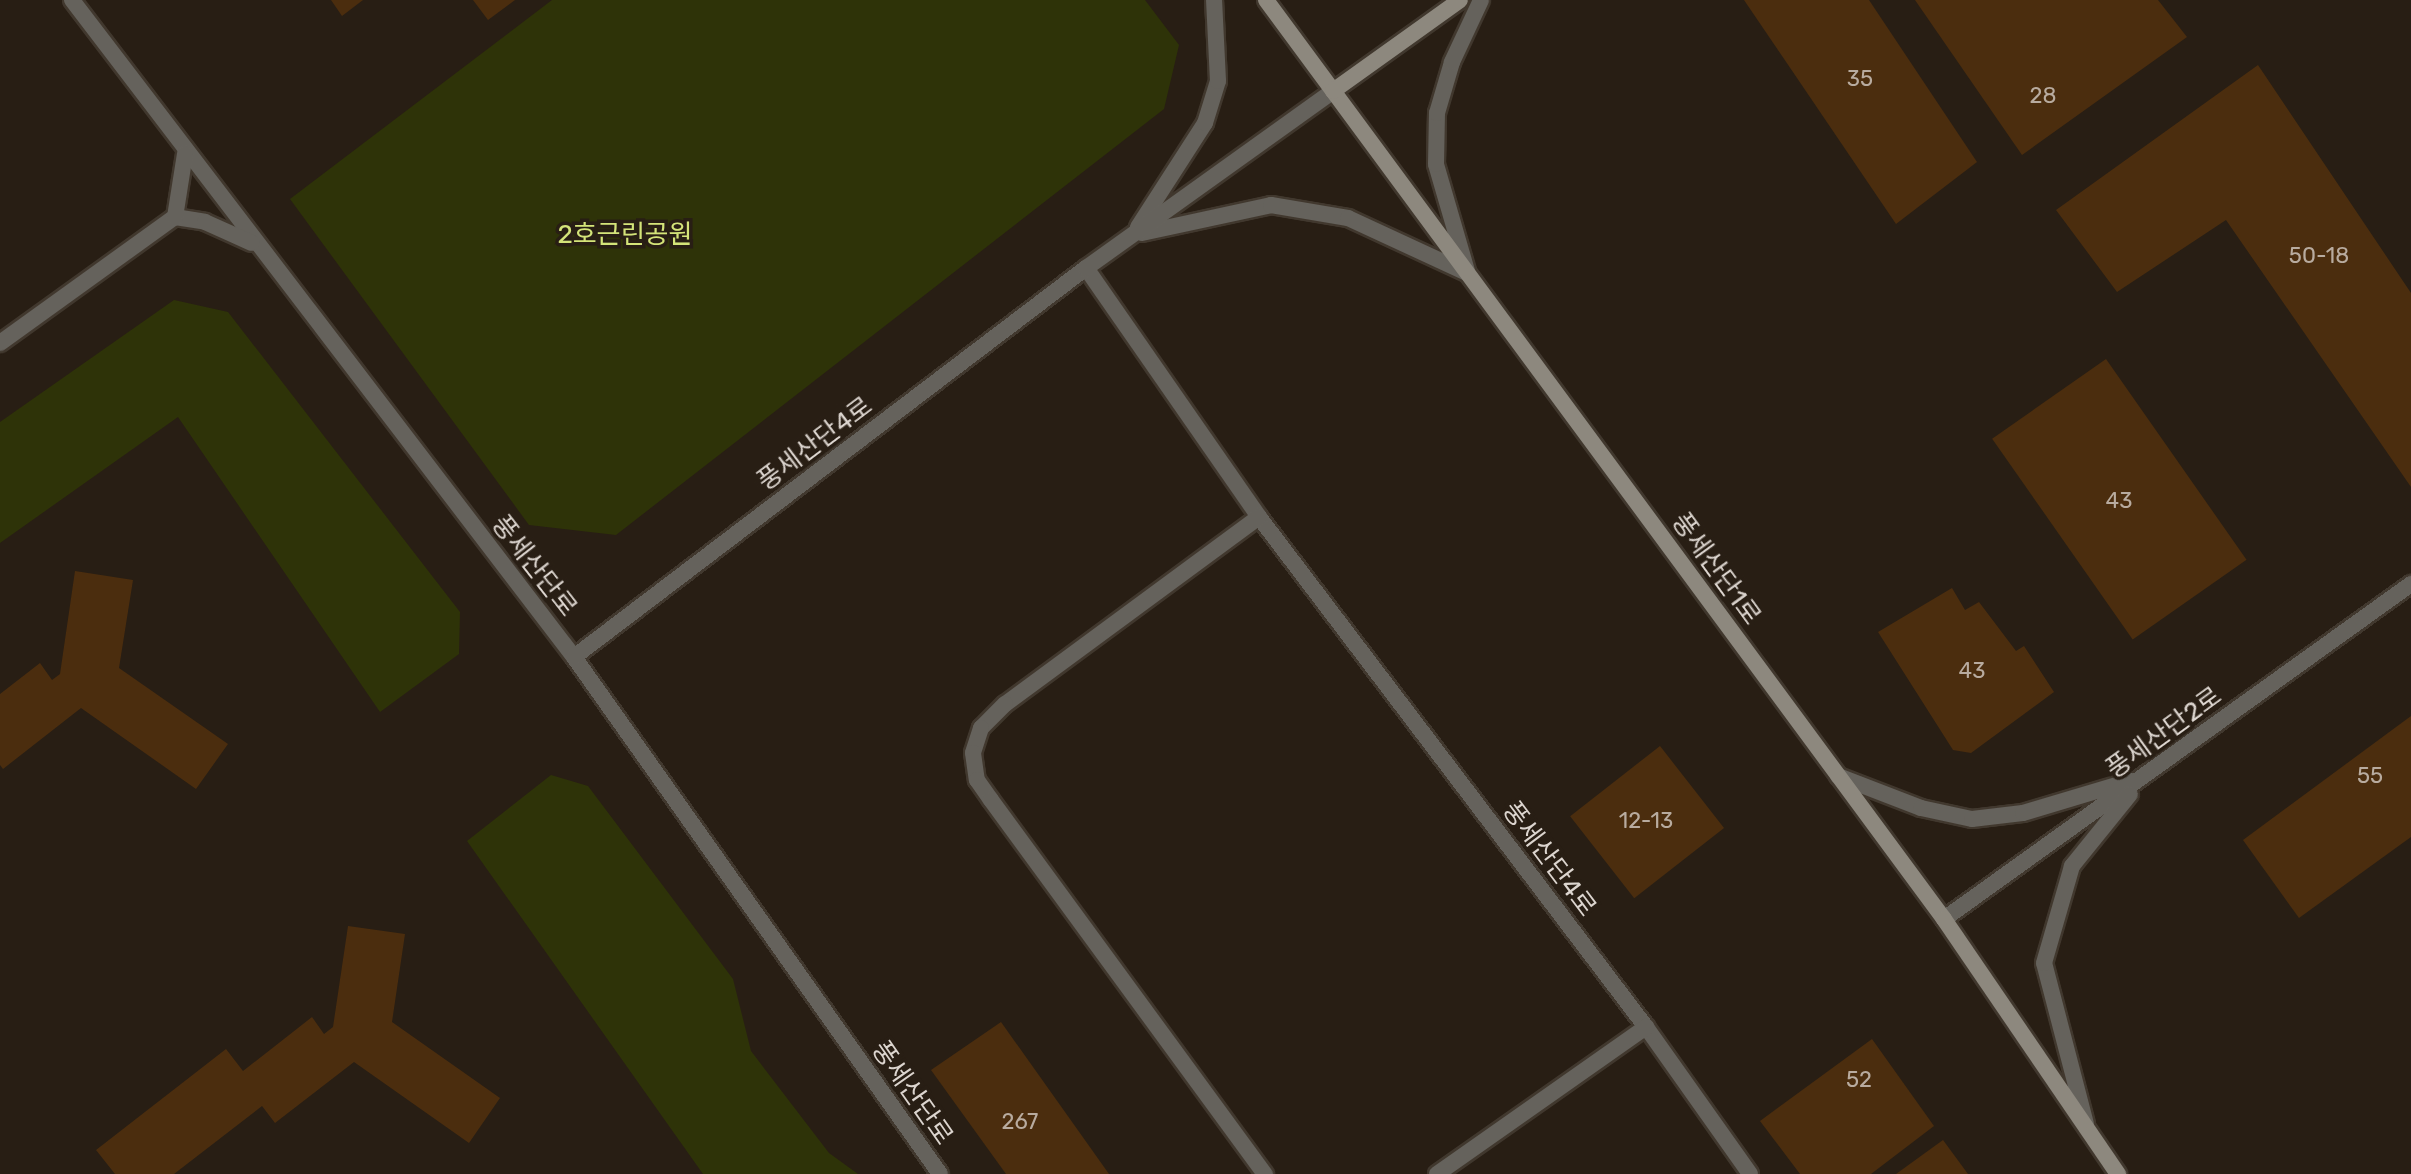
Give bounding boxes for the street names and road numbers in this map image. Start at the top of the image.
street label: 풍세산단4로 [751,391,879,497]
street label: 풍세산단1로 [1665,507,1767,631]
street label: 풍세산단로 [485,509,583,623]
street label: 풍세산단2로 [2100,681,2228,785]
street label: 풍세산단4로 [1496,795,1602,923]
street label: 풍세산단로 [865,1035,959,1151]

